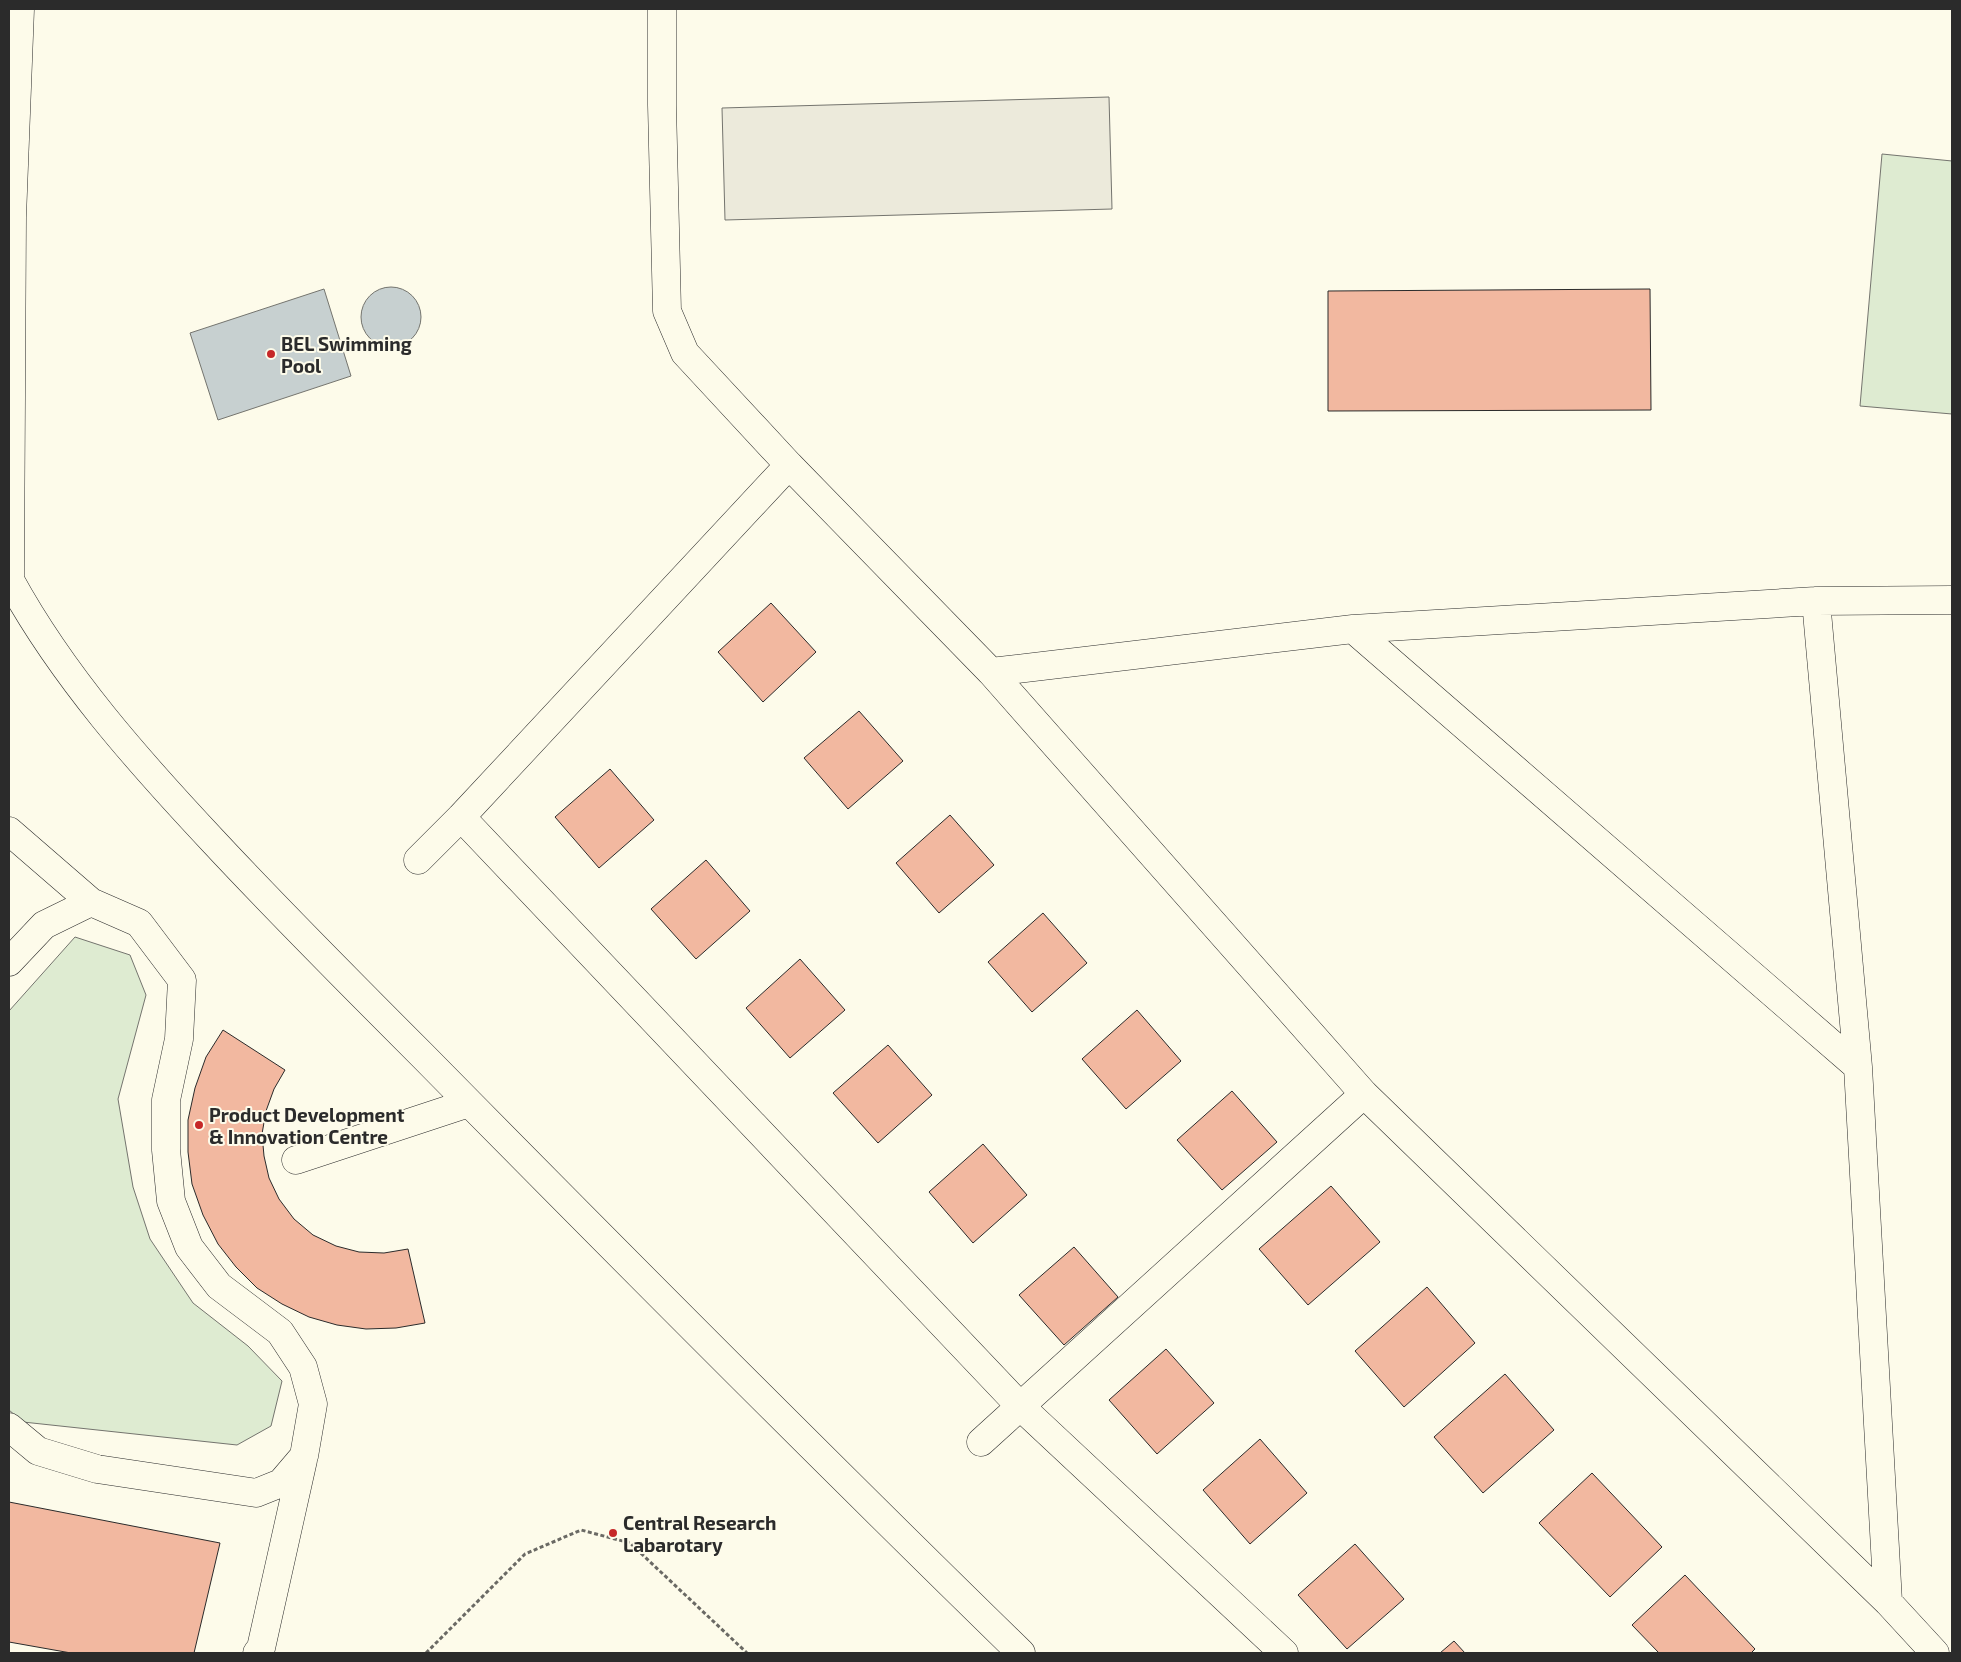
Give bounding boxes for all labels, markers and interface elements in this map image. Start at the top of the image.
place label: BEL Swimming Pool [281,332,412,377]
marker: BEL Swimming Pool [265,348,277,360]
place label: Product Development & Innovation Centre [209,1103,405,1148]
marker: Product Development & Innovation Centre [193,1119,205,1131]
place label: Central Research Labarotary [623,1511,776,1557]
marker: Central Research Labarotary [607,1527,619,1539]

